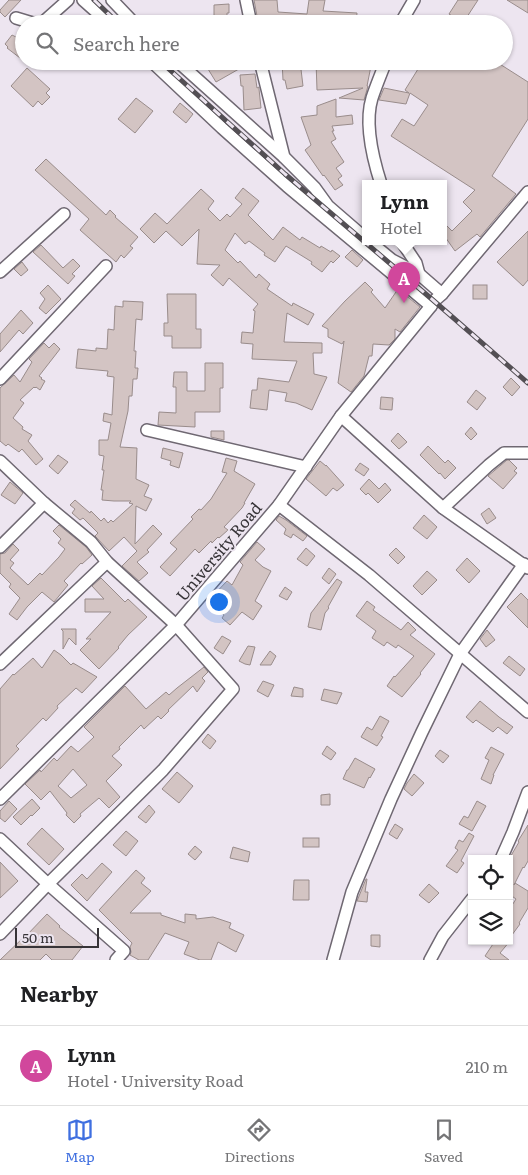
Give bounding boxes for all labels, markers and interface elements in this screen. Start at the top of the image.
search box [15,15,513,70]
icon: search [33,29,61,57]
text: Search here [73,29,180,57]
popup [362,180,447,245]
text: Lynn [380,187,429,215]
text: Hotel [380,215,422,239]
pin: A [388,262,420,303]
street label: University Road [169,496,267,606]
your location [206,589,232,615]
map controls [468,855,513,945]
button: locate [468,855,513,900]
button: layers [468,900,513,945]
scale bar [15,925,99,948]
text: 50 m [22,927,54,947]
text: Nearby [20,977,98,1008]
text: Lynn [67,1040,116,1068]
text: A [30,1054,42,1078]
text: 210 m [465,1054,508,1078]
text: Hotel · University Road [67,1068,244,1092]
tab: Map [65,1116,95,1166]
tab: Directions [224,1116,294,1166]
tab: Saved [424,1116,463,1166]

